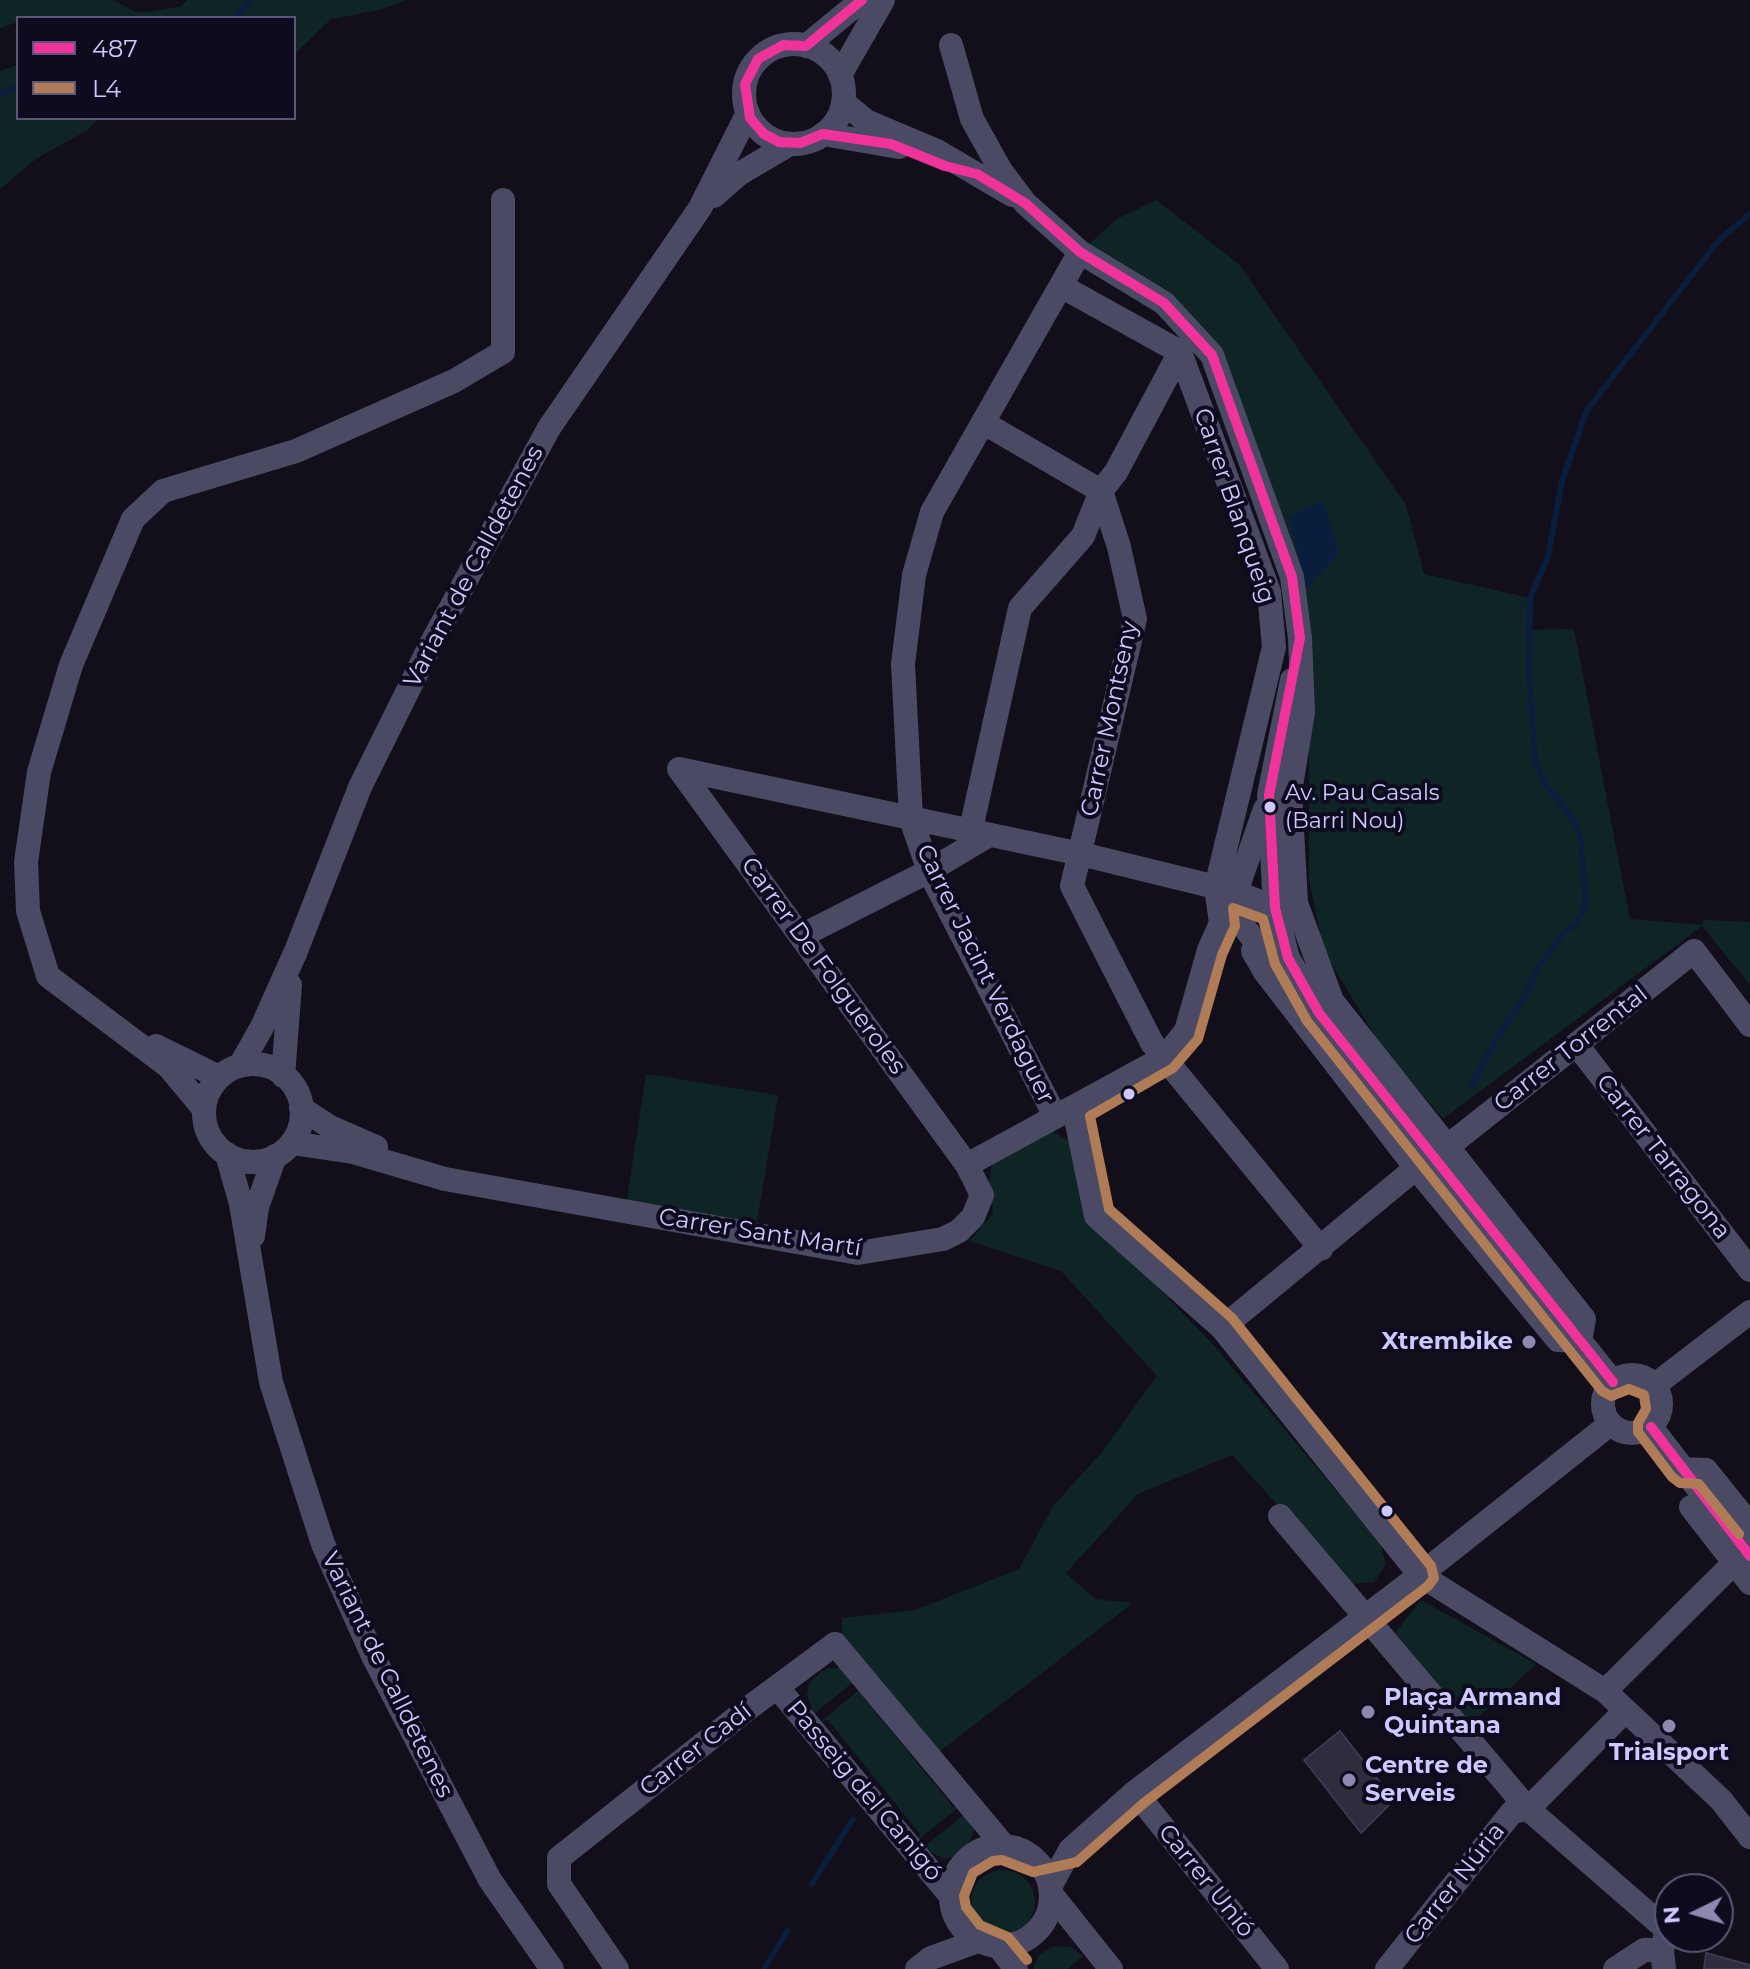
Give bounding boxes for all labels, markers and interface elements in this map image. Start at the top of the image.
legend [16,16,296,120]
text: 487 [92,34,138,63]
text: L4 [92,74,121,103]
street label: Carrer Blanqueig [1187,404,1281,608]
street label: Variant de Calldetenes [398,441,550,693]
street label: Carrer Montseny [1075,619,1145,819]
place label: Av. Pau Casals (Barri Nou) [1285,781,1440,832]
marker: Av. Pau Casals (Barri Nou) [1262,799,1278,815]
street label: Carrer Jacint Verdaguer [910,840,1060,1108]
street label: Carrer De Folgueroles [735,852,911,1080]
street label: Carrer Torrental [1488,980,1654,1118]
street label: Carrer Tarragona [1590,1069,1736,1245]
unlabelled marker [1121,1086,1137,1102]
street label: Carrer Sant Martí [657,1203,863,1263]
place label: Xtrembike [1382,1328,1513,1356]
marker: Xtrembike [1520,1333,1538,1351]
unlabelled marker [1379,1503,1395,1519]
street label: Variant de Calldetenes [315,1547,459,1803]
place label: Plaça Armand Quintana [1384,1684,1561,1740]
street label: Passeig del Canigó [780,1695,948,1887]
street label: Carrer Cadí [634,1697,758,1803]
marker: Plaça Armand Quintana [1359,1703,1377,1721]
marker: Trialsport [1660,1717,1678,1735]
place label: Trialsport [1609,1739,1729,1767]
place label: Centre de Serveis [1365,1752,1488,1808]
marker: Centre de Serveis [1340,1771,1358,1789]
street label: Carrer Núria [1399,1818,1511,1950]
street label: Carrer Unió [1152,1819,1260,1943]
north arrow [1654,1873,1734,1953]
text: N [1657,1905,1686,1925]

